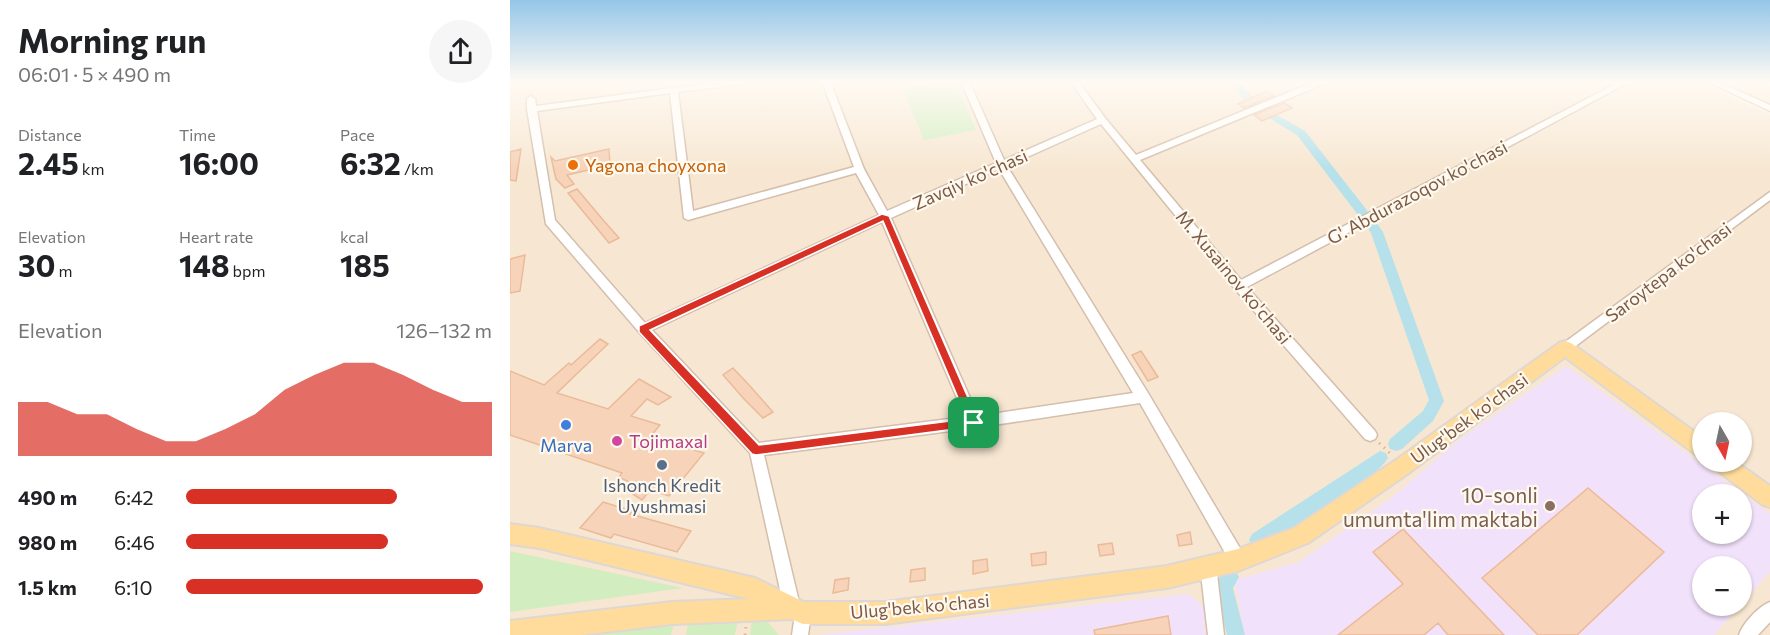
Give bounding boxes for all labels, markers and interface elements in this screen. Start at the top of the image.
text: Morning run [18,19,206,60]
button: share [429,20,492,83]
text: 06:01 · 5 × 490 m [18,62,171,86]
text: Distance [18,125,82,144]
text: Time [179,125,216,144]
text: Pace [340,125,375,144]
street label: G'. Abdurazoqov ko'chasi [1323,135,1511,249]
text: 2.45 [18,144,79,181]
text: 16:00 [179,144,259,181]
text: 6:32 [340,144,401,181]
street label: Zavqiy ko'chasi [909,144,1031,214]
place label: Yagona choyxona [585,154,726,176]
marker: Yagona choyxona [566,158,580,172]
text: km [79,159,104,178]
text: /km [401,159,434,178]
street label: M. Xusainov ko'chasi [1172,206,1296,348]
street label: Saroytepa ko'chasi [1601,217,1735,327]
text: Elevation [18,227,86,246]
text: Heart rate [179,227,253,246]
text: kcal [340,227,369,246]
text: 30 [18,246,55,283]
text: 148 [179,246,230,283]
text: 185 [340,246,390,283]
text: m [55,261,72,280]
text: bpm [230,261,266,280]
text: Elevation [18,318,103,342]
text: 126–132 m [396,318,492,342]
street label: Ulug'bek ko'chasi [1406,368,1532,468]
pin [948,397,999,448]
icon: arrive [957,406,990,439]
north arrow [1692,412,1752,472]
map controls [1692,412,1752,616]
marker: Marva [559,418,573,432]
place label: Tojimaxal [629,430,708,452]
place label: Marva [540,434,592,456]
marker: Tojimaxal [610,434,624,448]
marker: Ishonch Kredit Uyushmasi [655,458,669,472]
place label: Ishonch Kredit Uyushmasi [603,474,721,517]
place label: 10-sonli umumta'lim maktabi [1343,482,1538,531]
button: + [1692,484,1752,544]
text: 490 m [18,485,77,509]
text: 6:42 [114,485,154,509]
marker: 10-sonli umumta'lim maktabi [1543,499,1557,513]
text: 980 m [18,530,77,554]
text: 6:46 [114,530,155,554]
button: − [1692,556,1752,616]
text: 1.5 km [18,575,77,599]
text: 6:10 [114,575,152,599]
street label: Ulug'bek ko'chasi [849,589,991,623]

